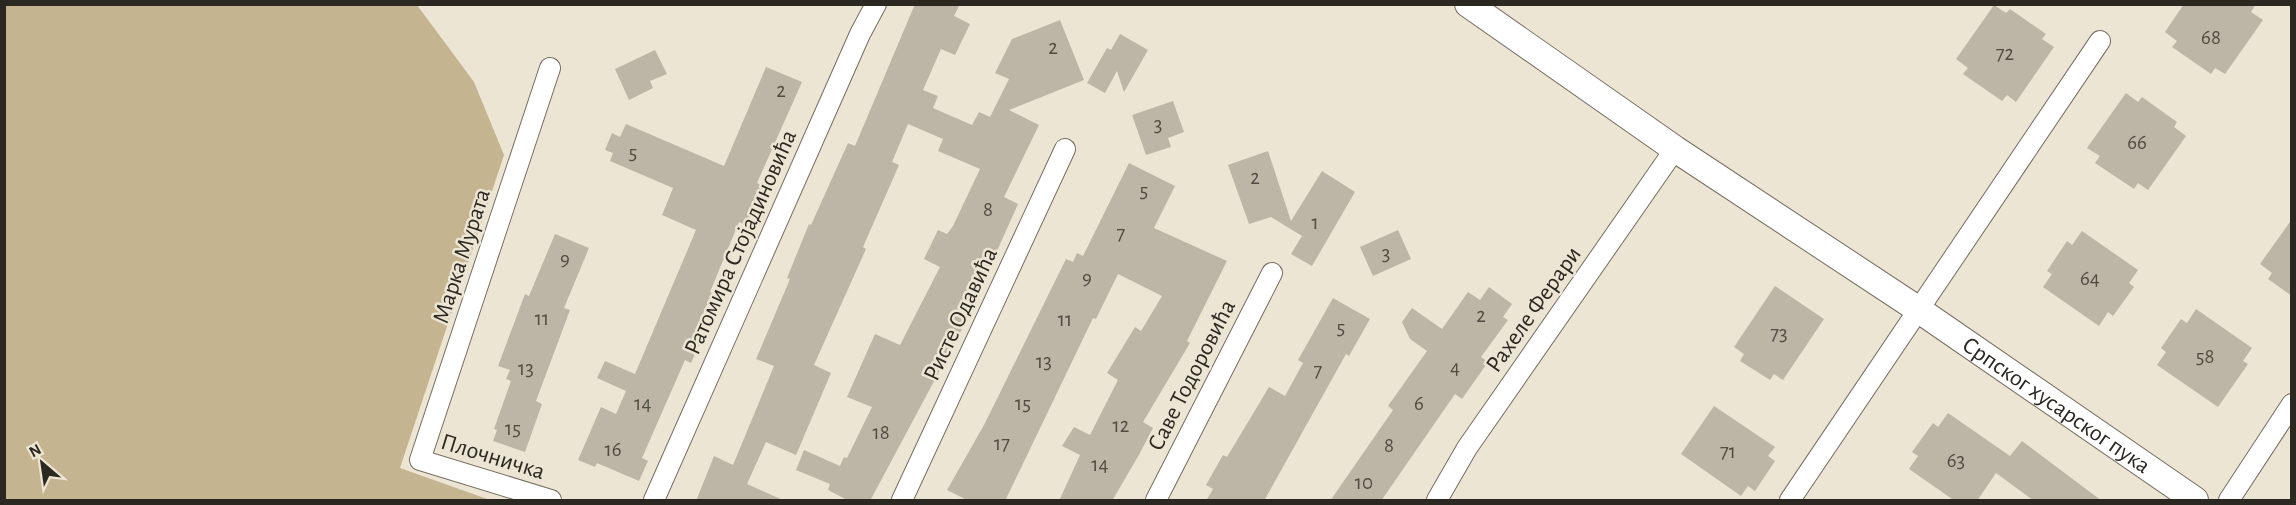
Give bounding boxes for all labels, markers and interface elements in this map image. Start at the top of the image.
house number: 68 [2201,27,2221,48]
house number: 2 [1048,37,1058,58]
house number: 72 [1996,43,2014,64]
house number: 2 [776,80,786,101]
house number: 3 [1154,114,1162,135]
street label: Ратомира Стојадиновића [680,126,801,358]
house number: 66 [2127,132,2147,153]
house number: 5 [629,142,637,163]
house number: 2 [1250,167,1260,188]
house number: 5 [1140,180,1148,201]
street label: Марка Мурата [429,186,495,326]
house number: 8 [983,199,993,220]
house number: 1 [1311,212,1319,233]
house number: 7 [1117,223,1126,244]
street label: Рахеле Ферари [1482,242,1586,377]
house number: 3 [1382,243,1390,264]
street label: Ристе Одавића [920,244,1002,385]
house number: 9 [560,248,570,269]
house number: 9 [1082,267,1092,288]
house number: 64 [2080,268,2100,289]
street label: Саве Тодоровића [1144,296,1240,455]
house number: 2 [1476,305,1486,326]
house number: 11 [535,308,549,329]
house number: 11 [1058,309,1072,330]
house number: 5 [1337,317,1345,338]
house number: 73 [1770,323,1788,344]
street label: Српског хусарског пука [1958,333,2154,478]
house number: 58 [2196,346,2214,367]
house number: 13 [1036,351,1052,372]
house number: 4 [1450,357,1460,378]
house number: 13 [518,358,534,379]
house number: 7 [1314,360,1323,381]
house number: 14 [634,393,652,414]
house number: 15 [1015,393,1031,414]
house number: 6 [1414,393,1424,414]
house number: 12 [1113,415,1129,436]
house number: 15 [505,418,521,439]
house number: 18 [872,422,890,443]
street label: Плочничка [438,430,548,484]
north arrow [12,433,72,493]
house number: 17 [994,433,1010,454]
house number: 8 [1384,435,1394,456]
house number: 16 [604,439,622,460]
text: N [26,441,44,460]
house number: 71 [1720,441,1736,462]
house number: 63 [1947,450,1965,471]
house number: 14 [1091,454,1109,475]
house number: 10 [1355,472,1373,493]

